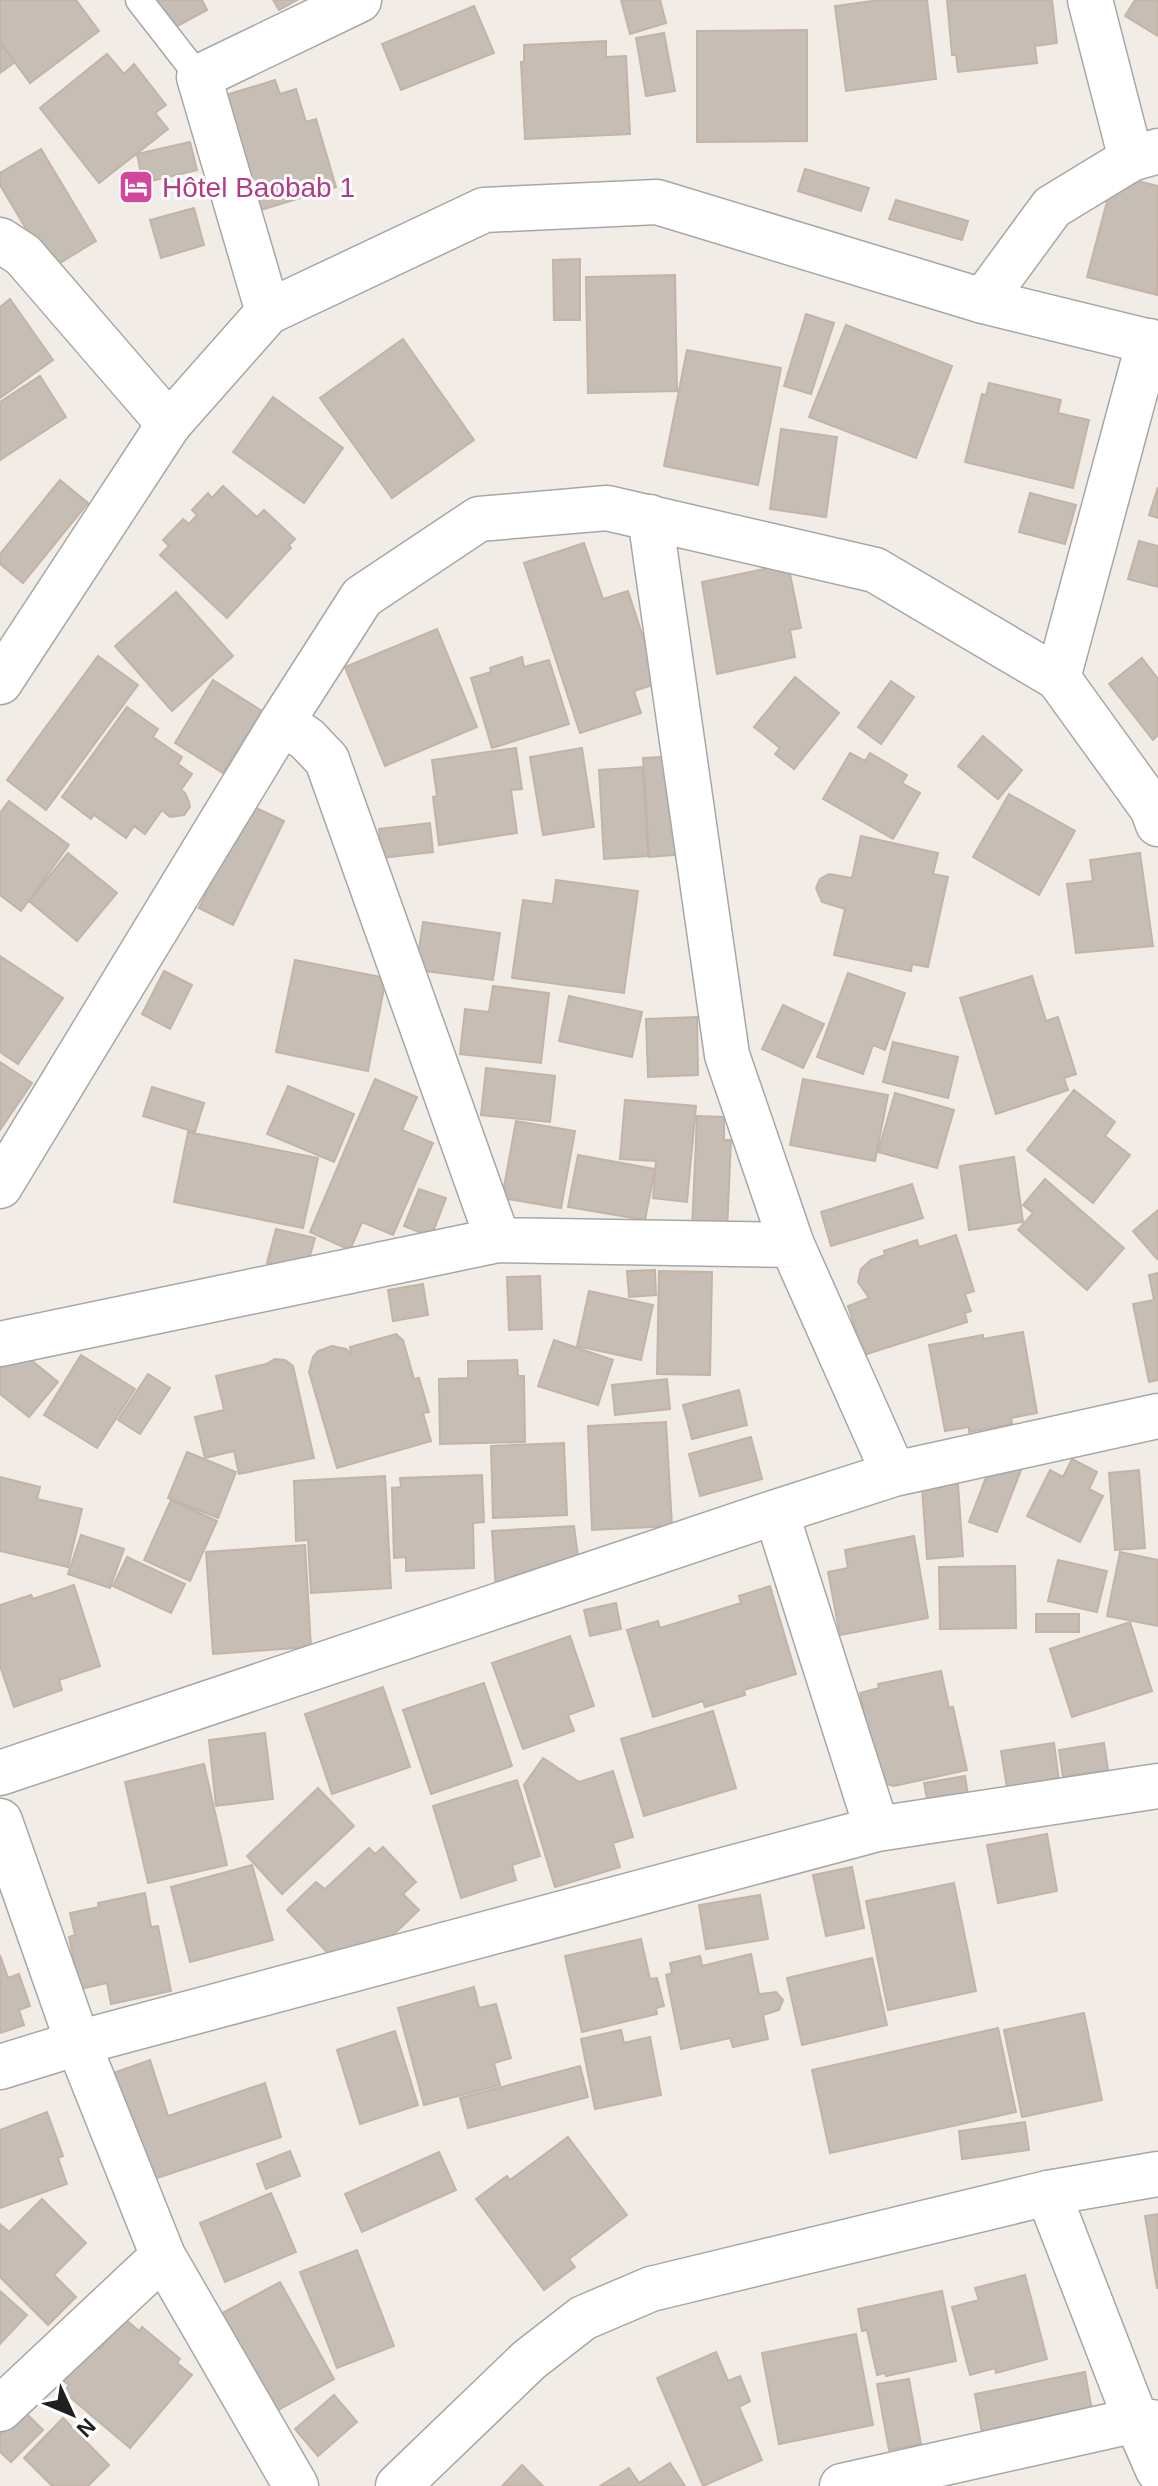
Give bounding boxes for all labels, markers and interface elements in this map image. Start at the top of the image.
hotel icon: Hôtel Baobab 1 [117,168,155,206]
place label: Hôtel Baobab 1 [162,172,355,203]
north arrow [32,2374,112,2454]
text: N [72,2413,101,2442]

